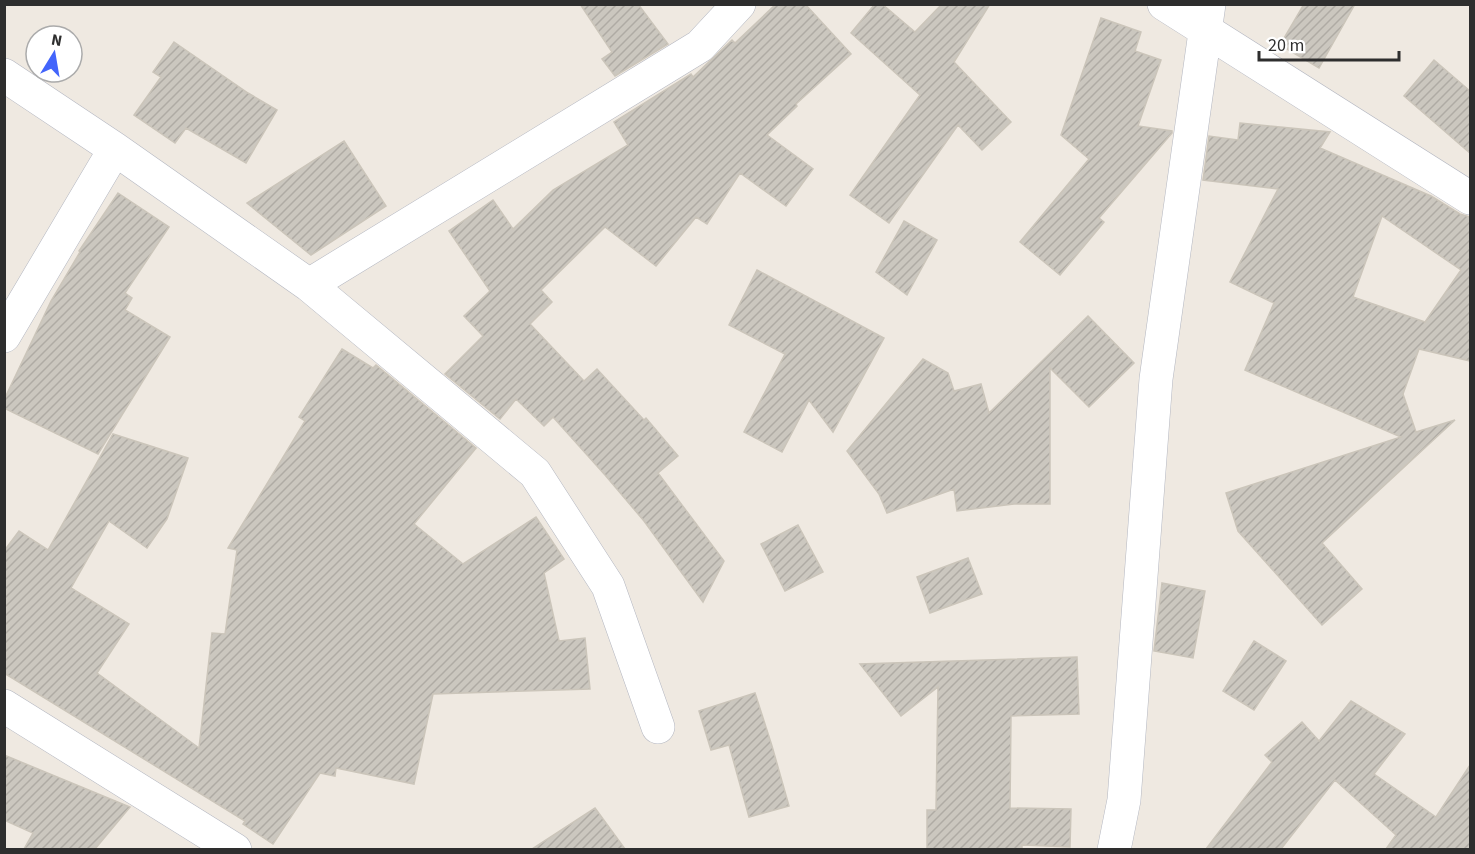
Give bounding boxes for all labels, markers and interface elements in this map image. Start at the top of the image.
north arrow [24,24,84,84]
scale bar [1259,24,1398,62]
text: N [49,28,64,52]
text: 20 m [1268,33,1304,58]

